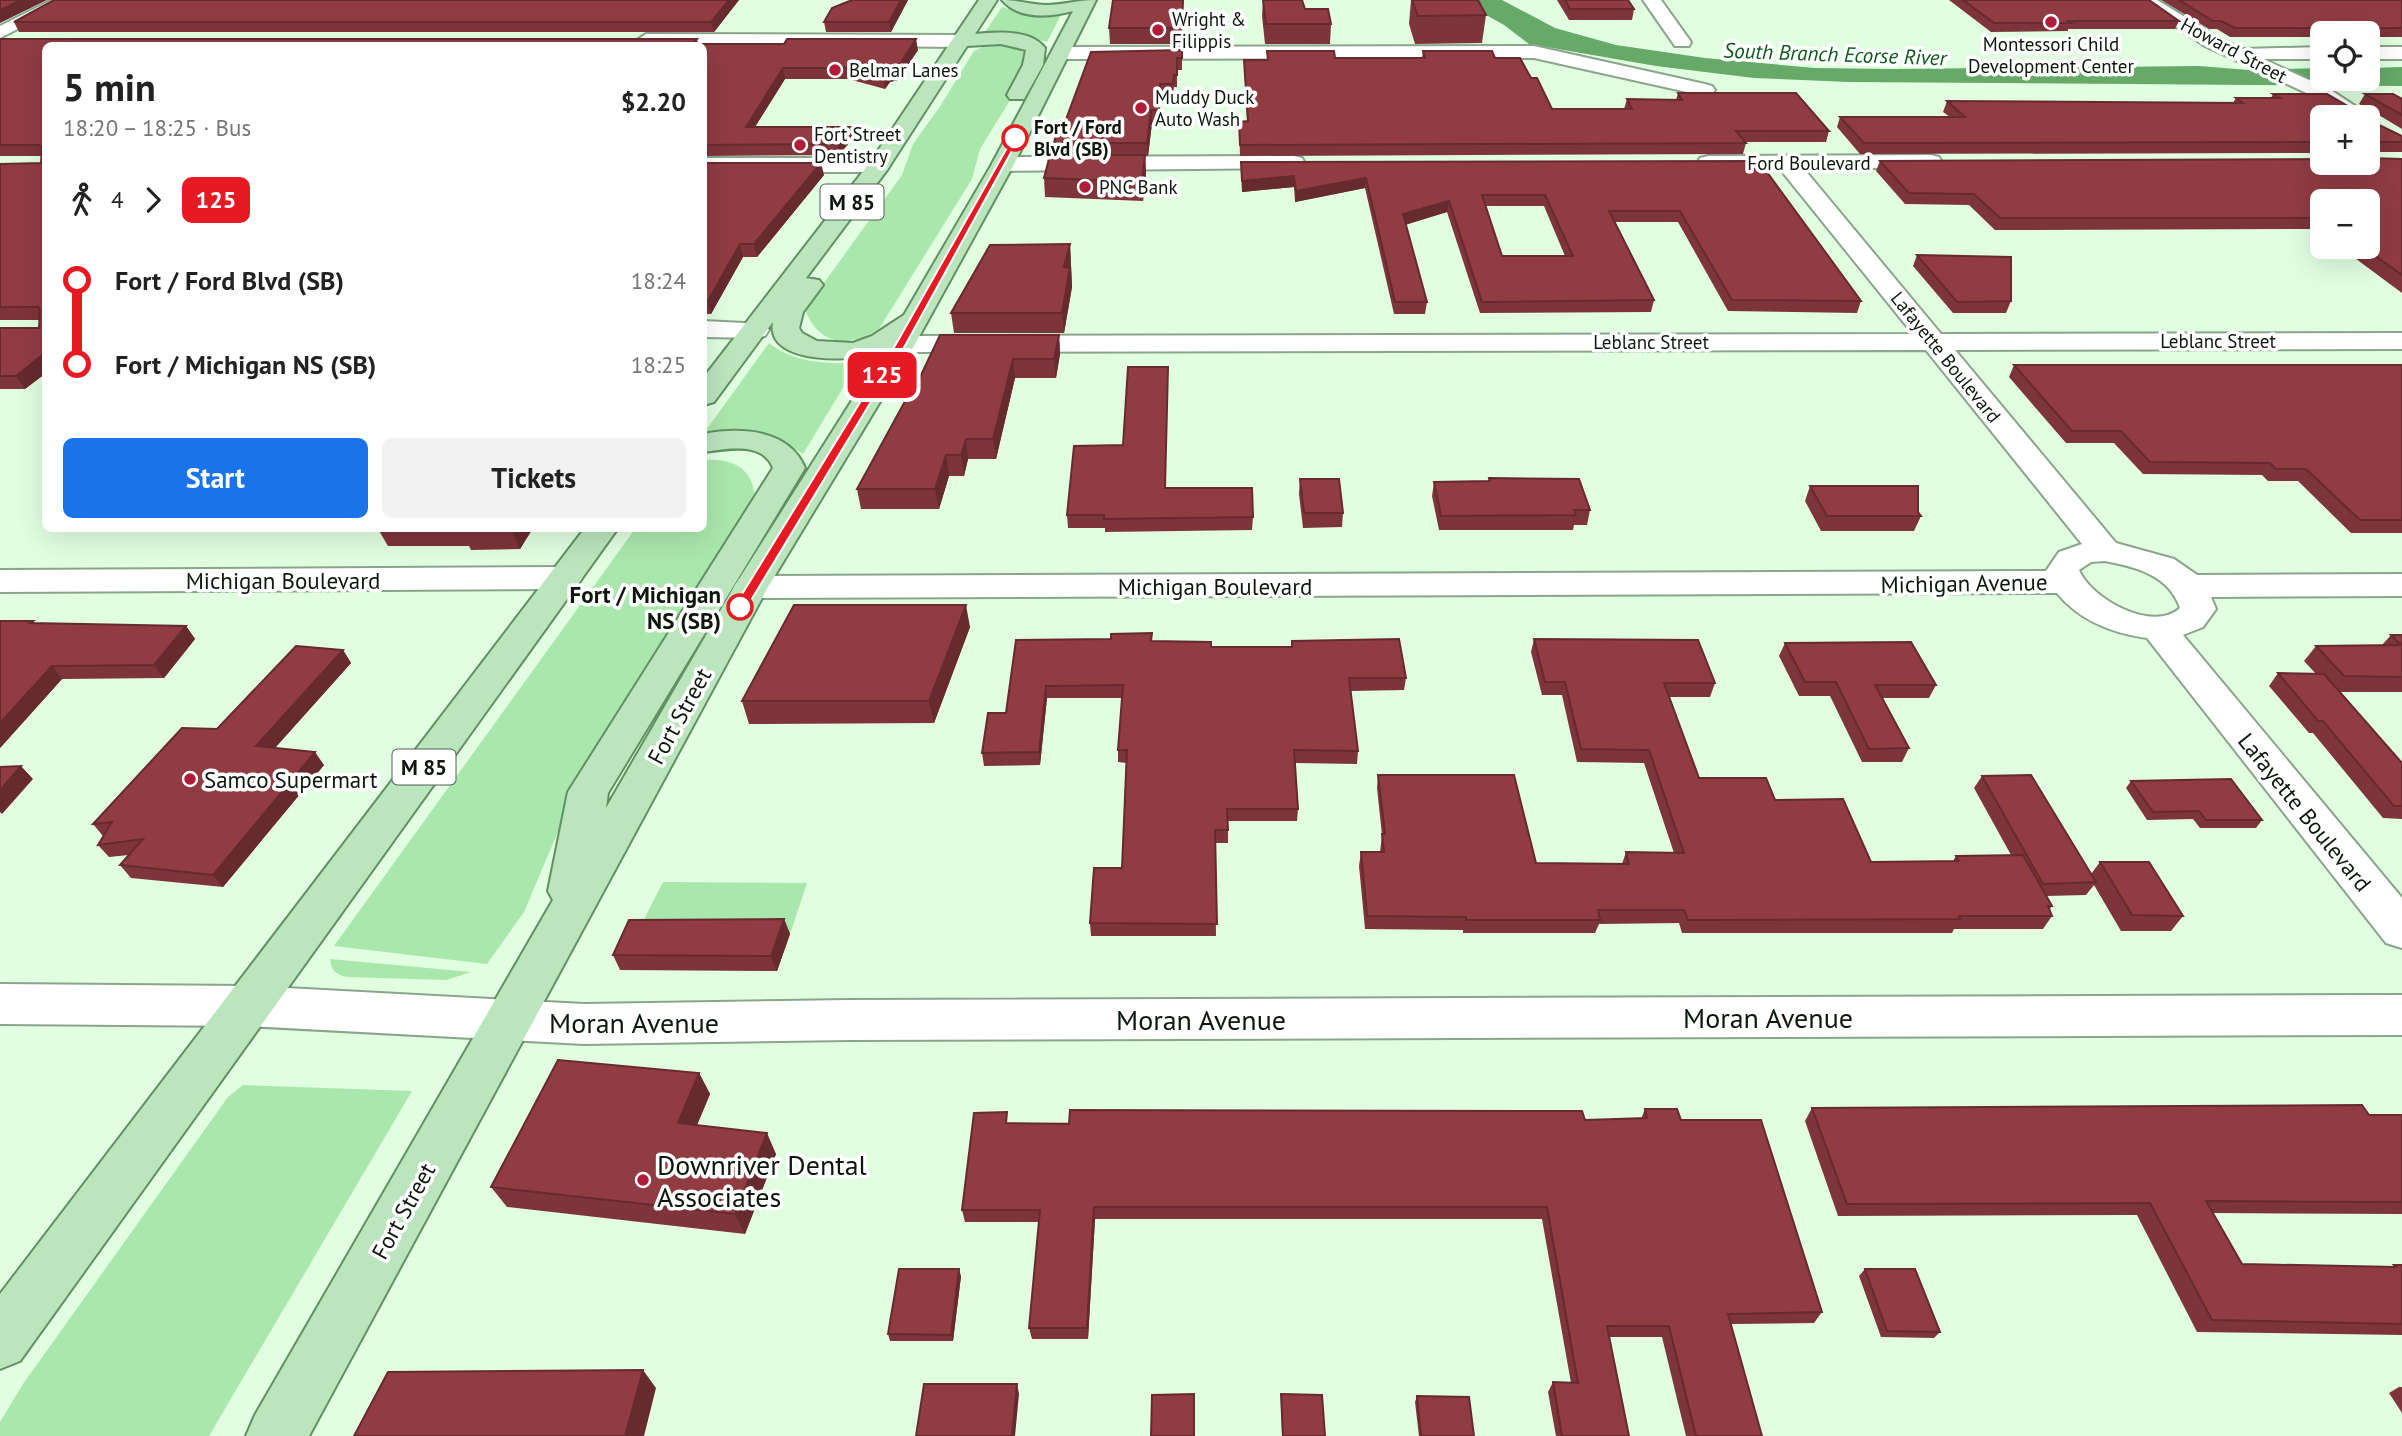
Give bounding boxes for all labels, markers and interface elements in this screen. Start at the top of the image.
place label: Wright & Filippis [1172,7,1246,53]
street label: Howard Street [2177,12,2292,88]
marker: Montessori Child Development Center [2043,14,2059,30]
map controls [2310,21,2380,259]
button: locate [2310,21,2380,91]
marker: Wright & Filippis [1150,22,1166,38]
place label: Montessori Child Development Center [1968,32,2134,78]
water label: South Branch Ecorse River [1723,37,1949,71]
place label: Belmar Lanes [849,58,959,82]
text: 5 min [63,62,156,111]
marker: Belmar Lanes [827,62,843,78]
text: $2.20 [621,85,686,118]
place label: Muddy Duck Auto Wash [1155,85,1254,131]
marker: Muddy Duck Auto Wash [1133,100,1149,116]
button: + [2310,105,2380,175]
text: 18:20 – 18:25 · Bus [63,113,251,142]
place label: Fort / Ford Blvd (SB) [1034,115,1122,161]
place label: Fort Street Dentistry [814,122,902,168]
marker: Fort / Ford Blvd (SB) [1002,125,1028,151]
marker: Fort Street Dentistry [792,137,808,153]
street label: Ford Boulevard [1747,151,1871,175]
place label: PNC Bank [1099,175,1178,199]
marker: PNC Bank [1077,179,1093,195]
icon: walk [63,181,101,219]
icon: forward [134,181,172,219]
text: 125 [196,184,236,215]
road number: M 85 [820,184,884,220]
text: 4 [111,185,124,214]
button: − [2310,189,2380,259]
text: Fort / Ford Blvd (SB) [115,264,344,297]
text: 18:24 [631,266,686,295]
street label: Lafayette Boulevard [1886,287,2006,427]
street label: Leblanc Street [2160,329,2276,353]
street label: Leblanc Street [1593,330,1709,354]
text: Fort / Michigan NS (SB) [115,348,376,381]
text: 18:25 [631,350,686,379]
line badge: 125 [842,352,922,398]
text: 125 [862,359,902,390]
button: Start [63,438,368,518]
button: Tickets [382,438,686,518]
street label: Michigan Boulevard [186,566,380,595]
street label: Michigan Avenue [1880,567,2048,599]
street label: Michigan Boulevard [1118,572,1312,601]
place label: Fort / Michigan NS (SB) [570,580,721,635]
marker: Fort / Michigan NS (SB) [727,594,753,620]
street label: Fort Street [641,663,717,769]
street label: Lafayette Boulevard [2232,727,2378,897]
road number: M 85 [392,750,456,784]
place label: Samco Supermart [204,765,378,794]
marker: Samco Supermart [182,771,198,787]
street label: Moran Avenue [1683,999,1853,1036]
street label: Moran Avenue [1116,1001,1286,1038]
street label: Moran Avenue [549,1004,719,1041]
place label: Downriver Dental Associates [657,1146,867,1215]
street label: Fort Street [365,1158,441,1264]
marker: Downriver Dental Associates [635,1172,651,1188]

